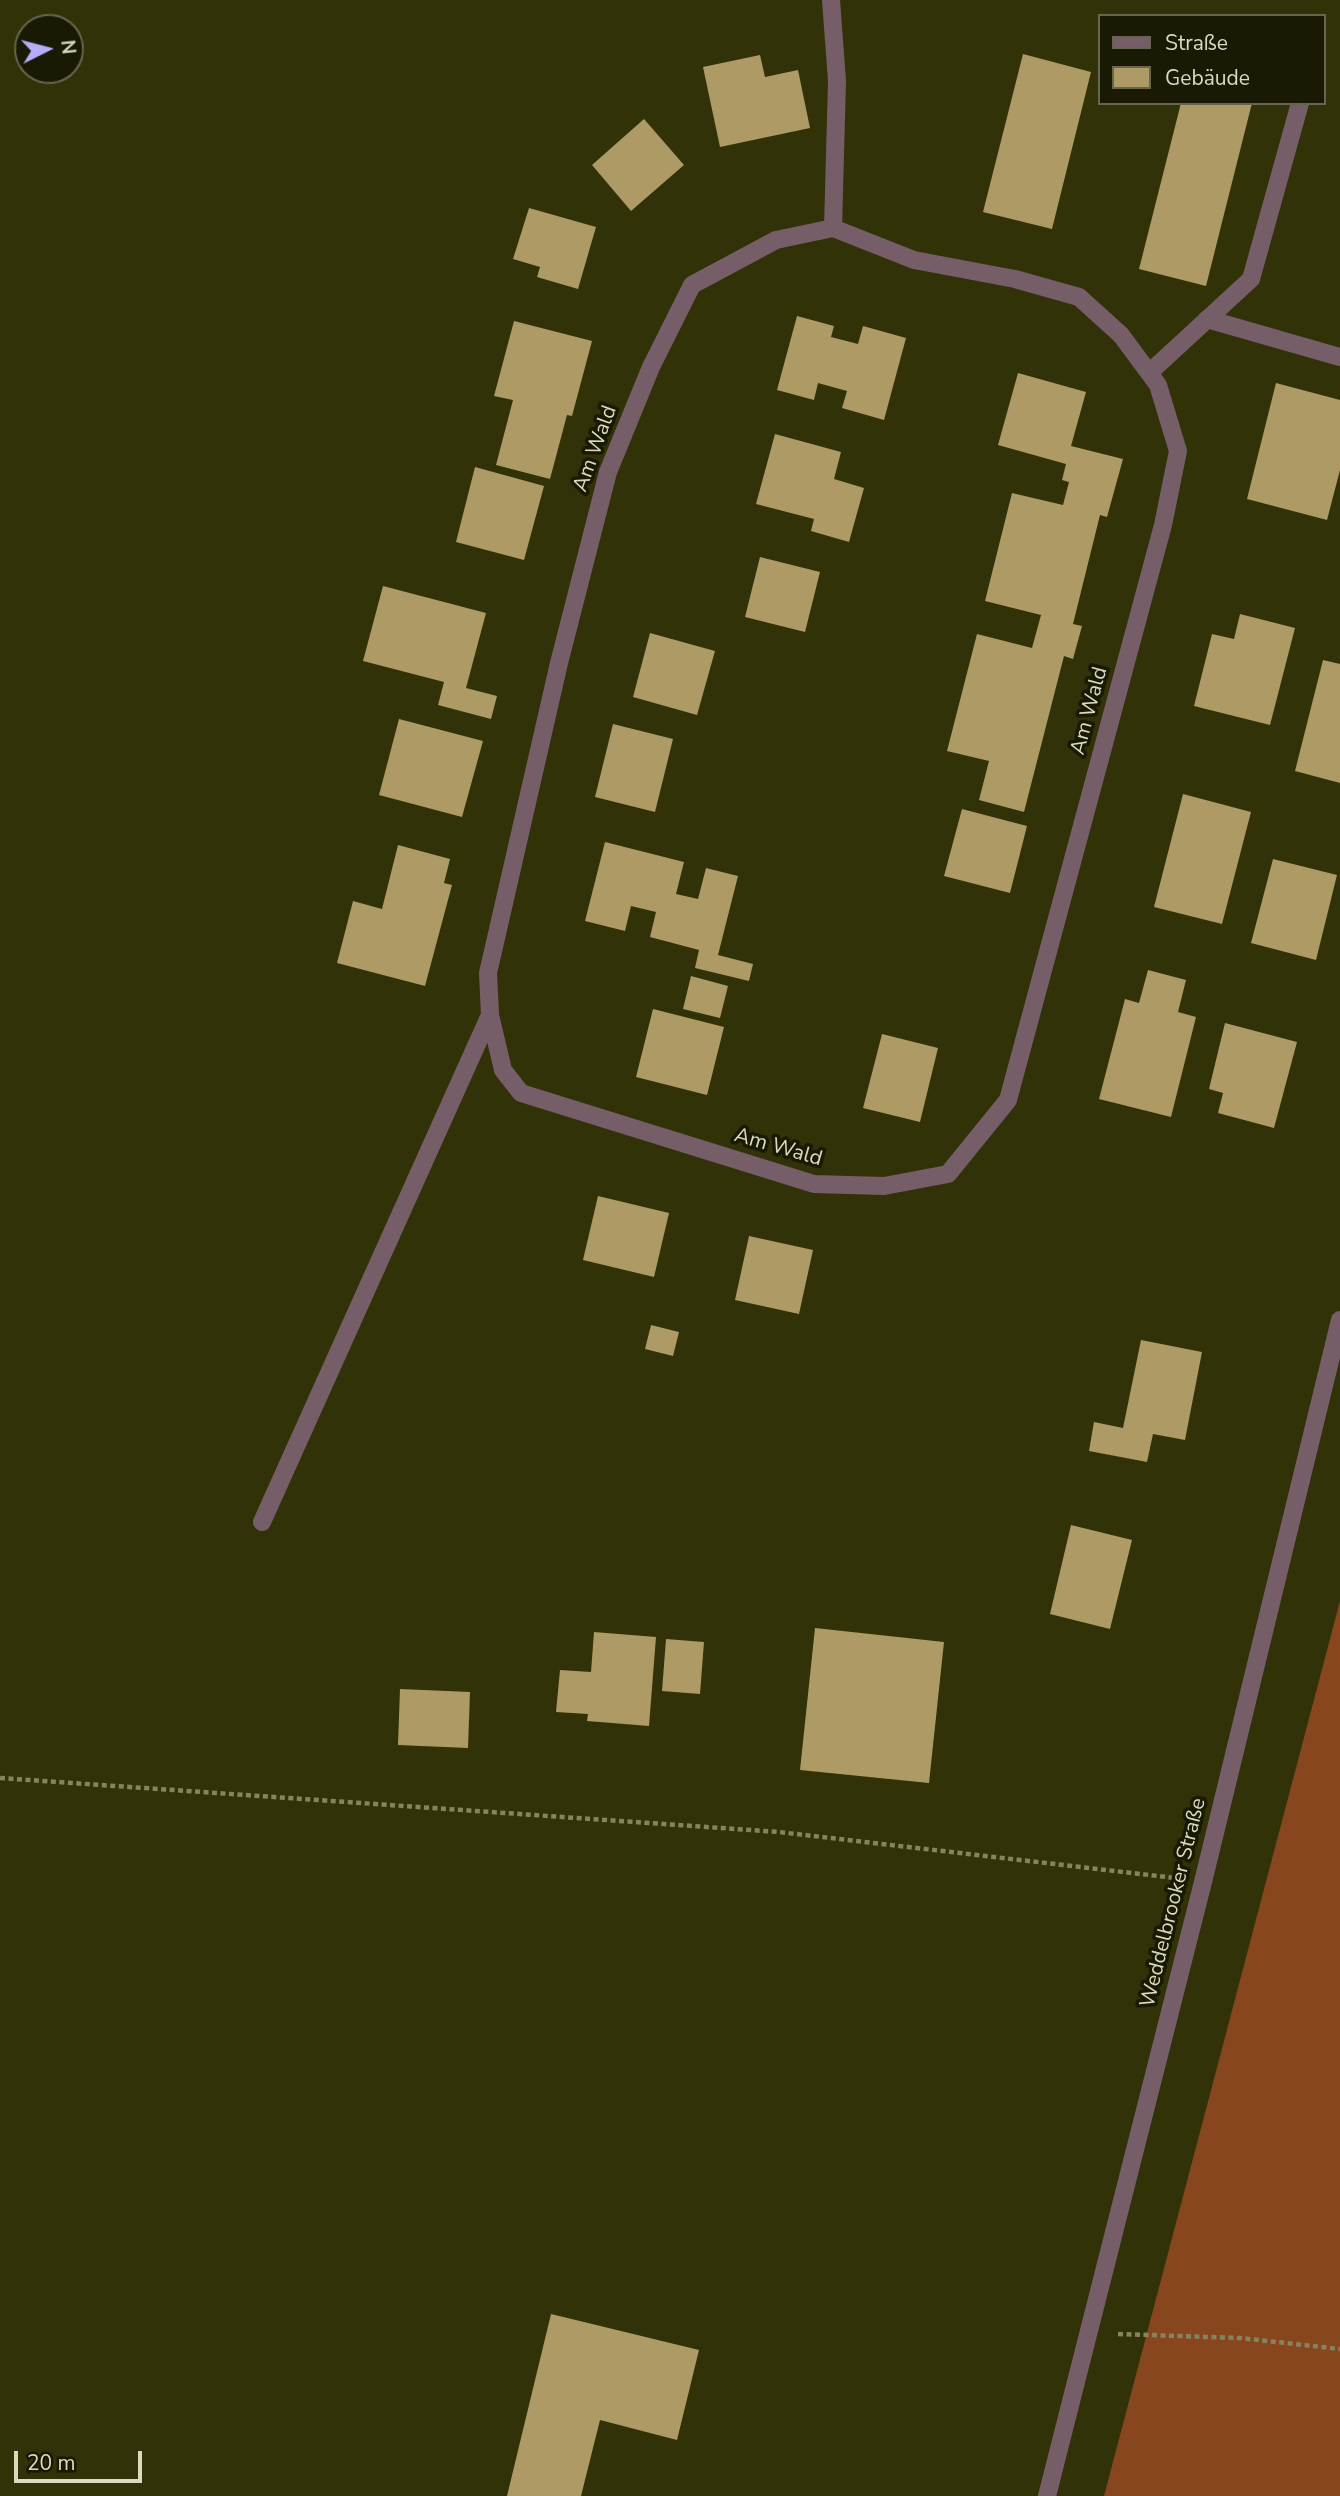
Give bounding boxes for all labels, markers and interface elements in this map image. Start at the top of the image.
north arrow [14,14,84,84]
legend [1098,14,1326,105]
text: Straße [1165,29,1228,57]
text: N [54,39,82,55]
text: Gebäude [1165,64,1250,92]
street label: Am Wald [569,402,623,496]
street label: Am Wald [1066,664,1114,758]
street label: Am Wald [731,1123,825,1173]
street label: Weddelbrooker Straße [1136,1796,1212,2010]
scale bar [18,2436,145,2480]
text: 20 m [27,2449,76,2477]

